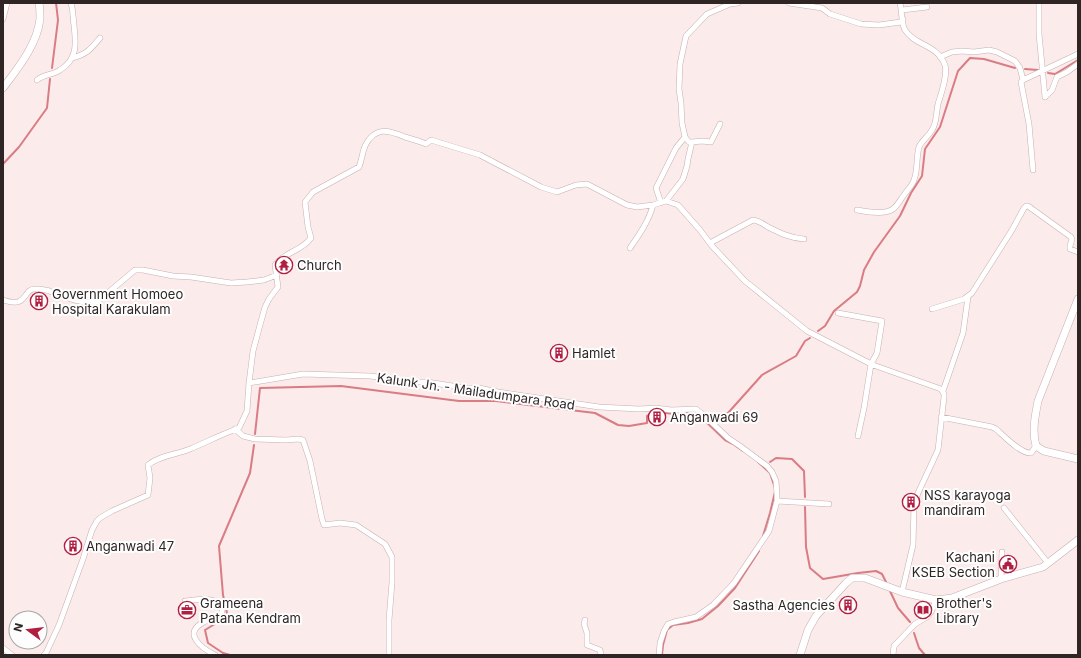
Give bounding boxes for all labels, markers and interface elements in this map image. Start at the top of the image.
temple icon: Church [274,255,294,275]
place label: Church [297,257,342,273]
place label: Government Homoeo Hospital Karakulam [52,286,183,317]
building icon: Government Homoeo Hospital Karakulam [29,291,49,311]
building icon: Hamlet [549,343,569,363]
place label: Hamlet [572,345,615,361]
street label: Kalunk Jn. - Mailadumpara Road [376,369,576,413]
building icon: Anganwadi 69 [647,407,667,427]
place label: Anganwadi 69 [670,409,758,425]
place label: NSS karayoga mandiram [924,487,1011,518]
building icon: NSS karayoga mandiram [901,492,921,512]
building icon: Anganwadi 47 [63,536,83,556]
place label: Anganwadi 47 [86,538,174,554]
place label: Kachani KSEB Section [912,549,995,580]
public building icon: Kachani KSEB Section [998,554,1018,574]
place label: Grameena Patana Kendram [200,595,301,626]
building icon: Sastha Agencies [838,595,858,615]
place label: Brother's Library [936,595,992,626]
place label: Sastha Agencies [732,597,835,613]
office icon: Grameena Patana Kendram [177,600,197,620]
library icon: Brother's Library [913,600,933,620]
north arrow [8,610,48,650]
text: N [10,622,26,633]

